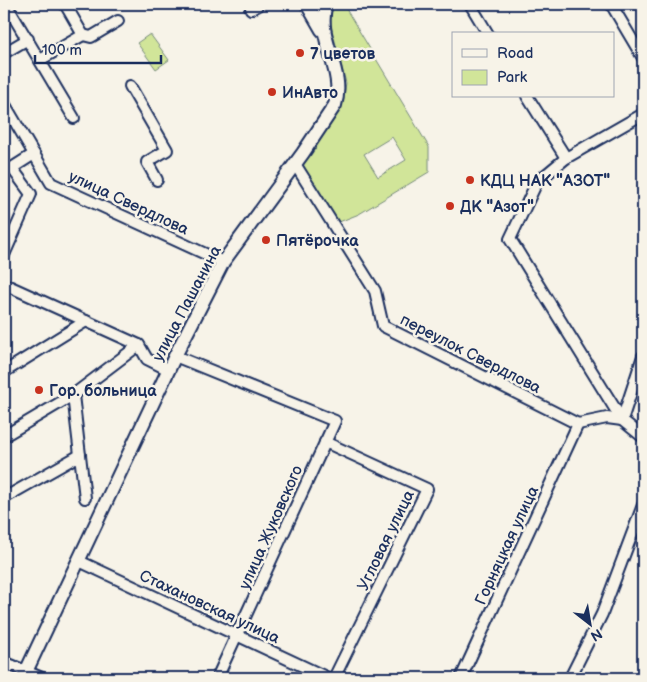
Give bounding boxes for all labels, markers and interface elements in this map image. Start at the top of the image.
scale bar [35,32,161,64]
legend [452,32,614,98]
text: 100 m [42,41,82,60]
text: Road [497,44,533,63]
place label: 7 цветов [310,45,376,64]
marker: 7 цветов [294,47,306,59]
text: Park [497,68,528,87]
place label: ИнАвто [282,84,338,103]
marker: ИнАвто [266,86,278,98]
street label: улица Свердлова [65,167,192,240]
place label: КДЦ НАК "АЗОТ" [480,172,610,191]
marker: КДЦ НАК "АЗОТ" [464,174,476,186]
place label: ДК "Азот" [460,198,534,217]
marker: ДК "Азот" [444,200,456,212]
place label: Пятёрочка [276,232,359,251]
marker: Пятёрочка [260,234,272,246]
street label: улица Пашанина [149,242,226,365]
street label: переулок Свердлова [397,311,544,398]
place label: Гор. больница [49,382,157,401]
marker: Гор. больница [33,384,45,396]
street label: улица Жуковского [236,463,307,593]
street label: Горняцкая улица [472,483,543,608]
street label: Угловая улица [354,487,419,594]
street label: Стахановская улица [136,566,283,648]
north arrow [564,600,614,650]
text: N [588,625,605,645]

